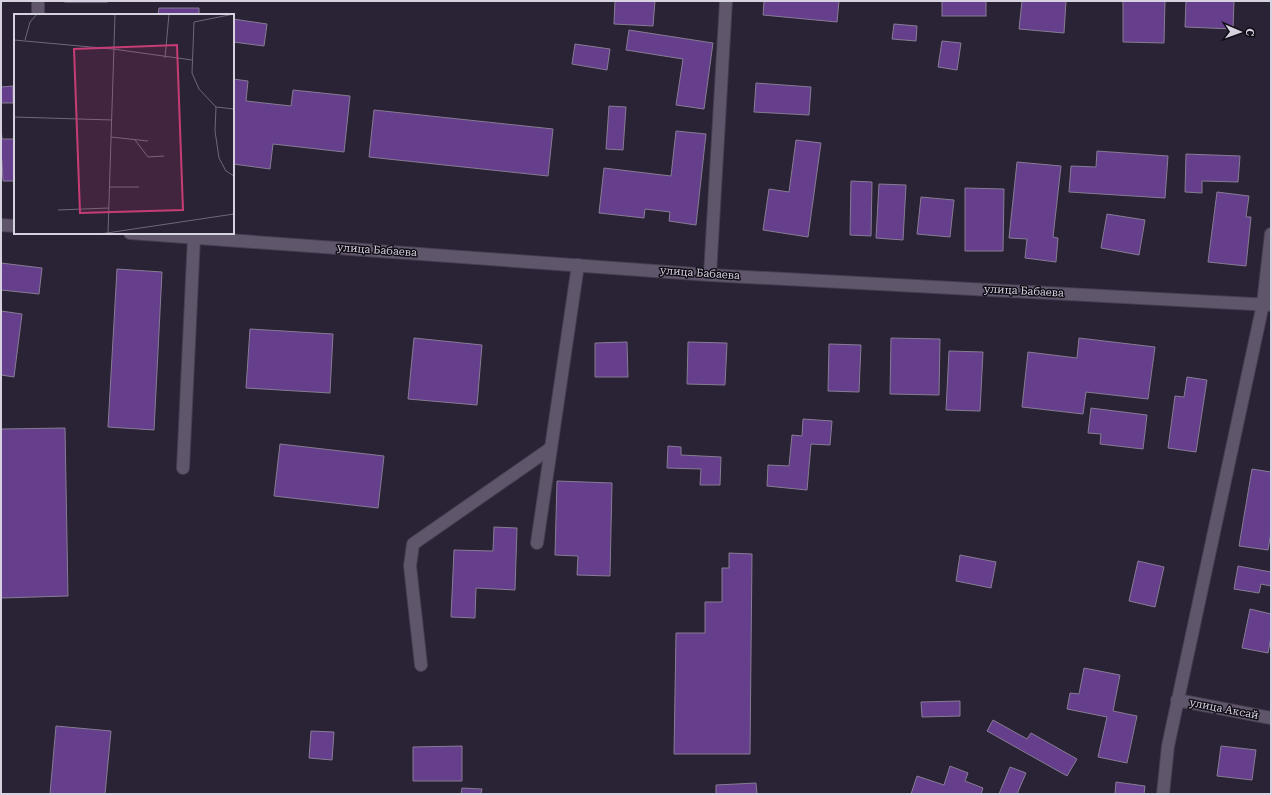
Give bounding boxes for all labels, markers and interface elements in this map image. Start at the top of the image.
north arrow [1220,12,1260,52]
inset map [14,14,234,234]
text: С [1243,28,1256,37]
street label: улица Бабаева [337,241,417,259]
street label: улица Бабаева [660,264,740,282]
street label: улица Бабаева [984,282,1064,300]
street label: улица Аксай [1188,696,1260,722]

